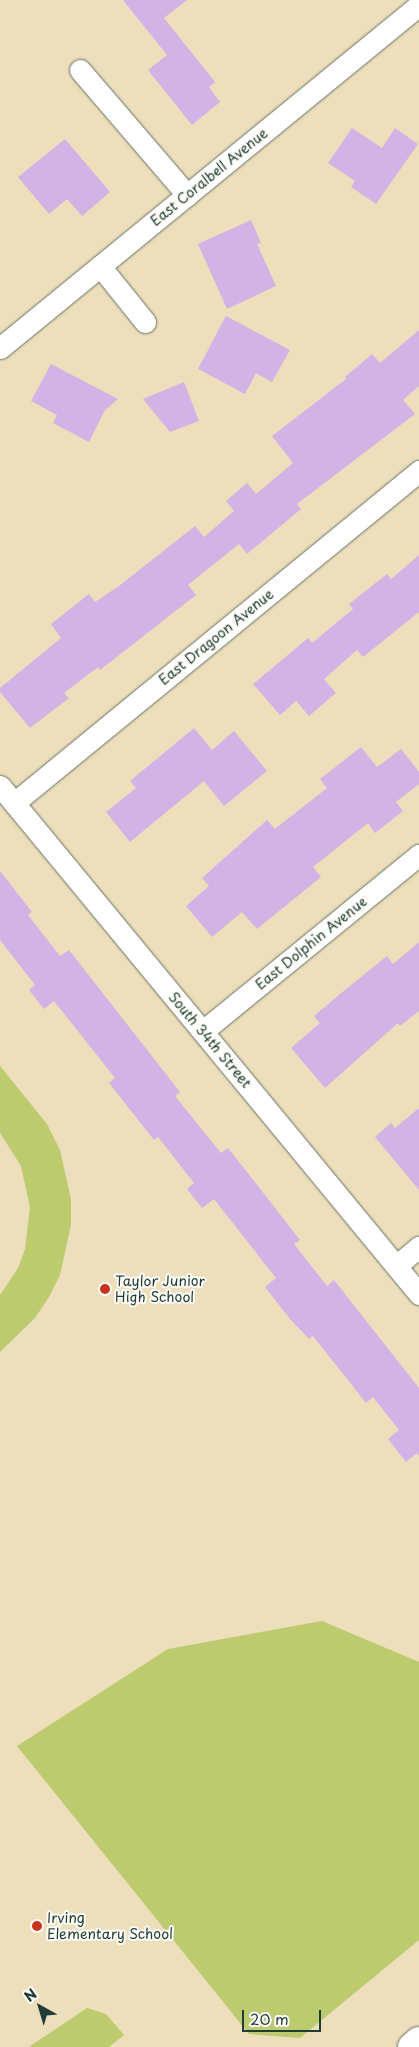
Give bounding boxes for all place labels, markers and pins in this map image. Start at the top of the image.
place label: Taylor Junior High School [115,1273,205,1305]
marker: Taylor Junior High School [99,1283,111,1295]
place label: Irving Elementary School [47,1910,173,1942]
marker: Irving Elementary School [31,1920,43,1932]

